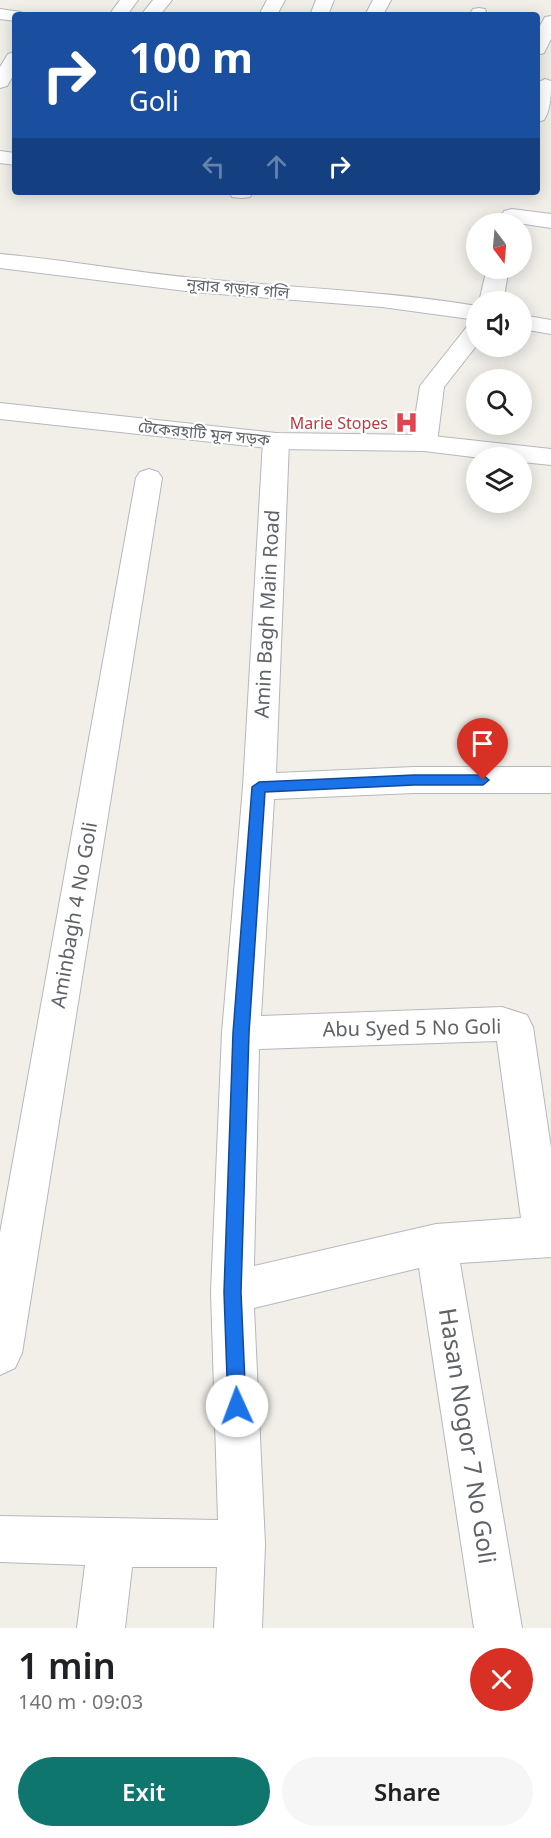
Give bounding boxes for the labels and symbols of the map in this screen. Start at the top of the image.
north arrow [466,213,532,279]
street label: নূরার গড়ার গলি [185,272,291,303]
hospital icon: Marie Stopes [393,410,419,436]
place label: Marie Stopes [290,412,388,434]
street label: টেকেরহাটি মূল সড়ক [137,415,272,451]
street label: Amin Bagh Main Road [248,509,285,719]
pin [457,718,508,780]
street label: Aminbagh 4 No Goli [44,820,103,1010]
street label: Abu Syed 5 No Goli [322,1012,502,1043]
street label: Hasan Nogor 7 No Goli [432,1305,505,1566]
position arrow [205,1374,269,1438]

